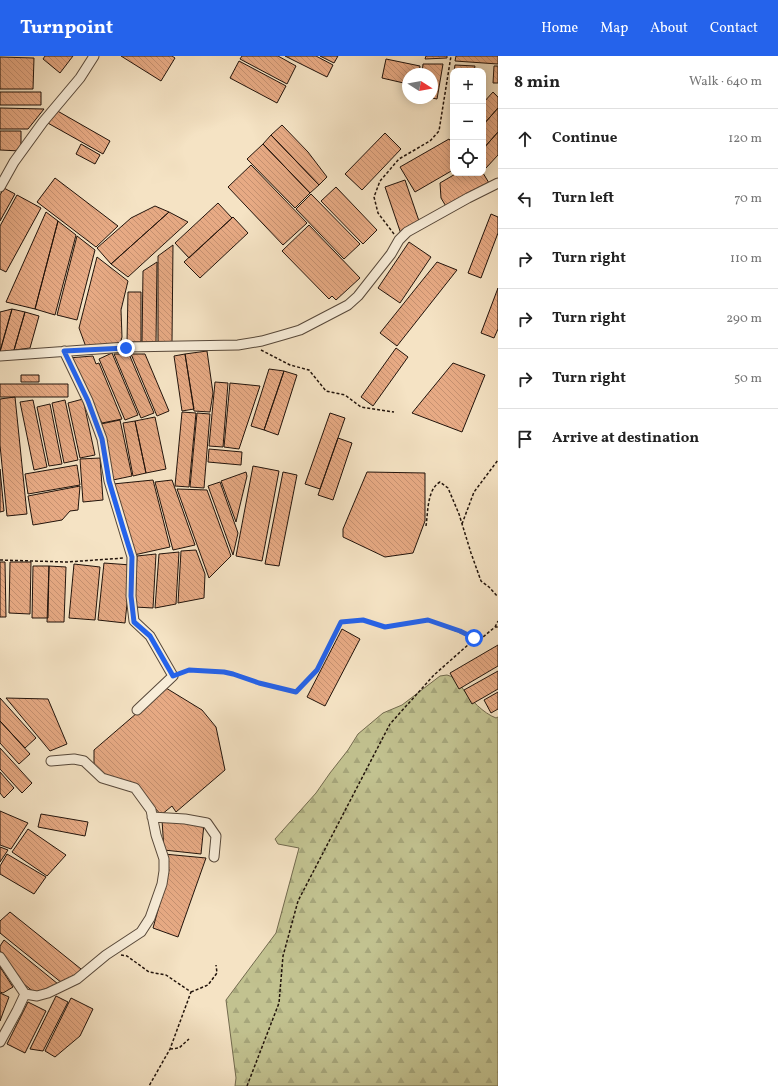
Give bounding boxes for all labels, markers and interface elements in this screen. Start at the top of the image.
text: Turnpoint [20,15,113,41]
text: Home [541,19,578,38]
text: Map [600,19,628,38]
text: About [650,19,688,38]
text: Contact [710,19,758,38]
north arrow [402,68,438,104]
map controls [450,68,486,176]
button: + [450,68,486,104]
text: 8 min [514,71,560,94]
text: Walk · 640 m [689,73,762,91]
button: − [450,104,486,140]
icon: ahead [514,128,536,150]
text: Continue [552,128,617,149]
text: 120 m [728,130,762,148]
button: locate [450,140,486,176]
icon: left [514,188,536,210]
text: Turn left [552,188,614,209]
text: 70 m [734,190,762,208]
icon: right [514,248,536,270]
text: Turn right [552,248,626,269]
text: 110 m [730,250,762,268]
icon: right [514,308,536,330]
text: Turn right [552,308,626,329]
text: 290 m [726,310,762,328]
route end [117,339,135,357]
icon: right [514,368,536,390]
text: Turn right [552,368,626,389]
text: 50 m [734,370,762,388]
icon: arrive [514,428,536,450]
text: Arrive at destination [552,428,699,449]
route start [465,629,483,647]

